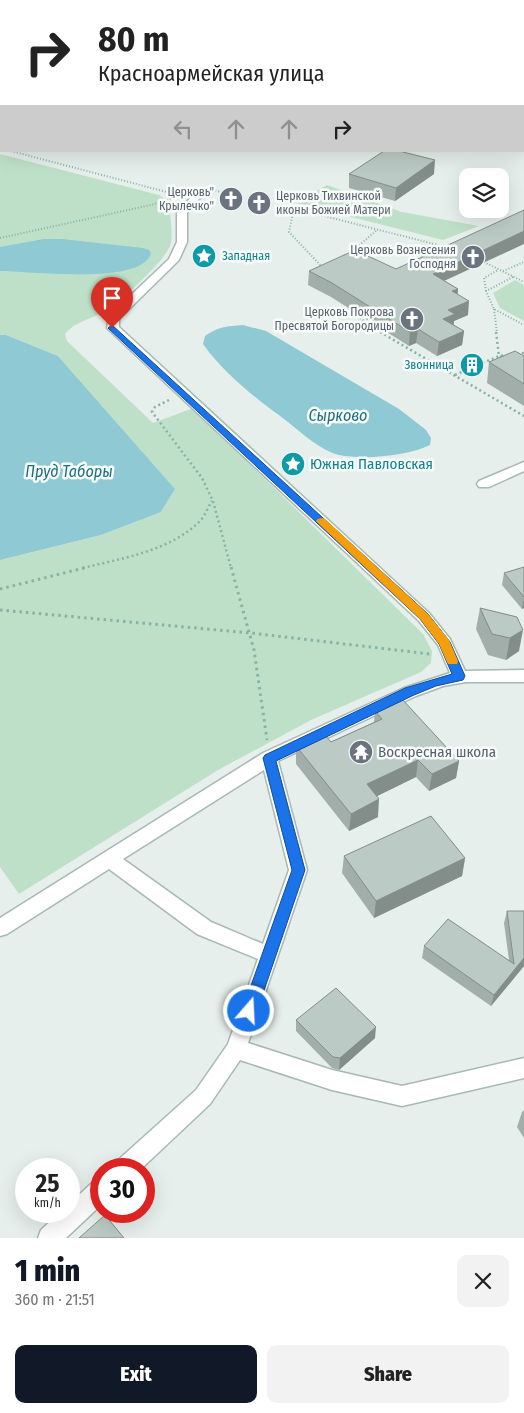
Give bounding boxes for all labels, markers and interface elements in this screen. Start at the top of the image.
text: 80 m [98,18,170,60]
icon: right [15,20,80,85]
text: Красноармейская улица [98,60,324,87]
icon: left [169,115,197,143]
icon: ahead [222,115,250,143]
icon: ahead [275,115,303,143]
icon: right [328,115,356,143]
map controls [459,168,509,218]
button: layers [459,168,509,218]
place label: Церковь" Крылечко" [159,185,214,213]
church icon: Церковь" Крылечко" [218,186,244,212]
place label: Церковь Тихвинской иконы Божией Матери [276,189,391,217]
church icon: Церковь Тихвинской иконы Божией Матери [246,190,272,216]
place icon: Западная [191,243,217,269]
place label: Церковь Вознесения Господня [350,243,456,271]
church icon: Церковь Вознесения Господня [460,244,486,270]
place label: Западная [222,249,270,263]
pin [91,277,133,328]
icon: arrive [98,284,126,312]
place label: Церковь Покрова Пресвятой Богородицы [275,305,394,333]
church icon: Церковь Покрова Пресвятой Богородицы [399,306,425,332]
building icon: Звонница [459,352,485,378]
place label: Звонница [405,358,454,372]
water label: Сырково [309,406,367,425]
place icon: Южная Павловская [280,451,306,477]
place label: Южная Павловская [310,455,433,473]
water label: Пруд Таборы [25,462,113,481]
temple icon: Воскресная школа [348,739,374,765]
place label: Воскресная школа [378,743,496,761]
position arrow [222,984,274,1036]
speed limit sign: 30 [90,1158,155,1223]
text: 25 [36,1169,59,1199]
text: km/h [34,1196,61,1210]
text: 1 min [15,1253,80,1289]
button: close [457,1255,509,1307]
text: 360 m · 21:51 [15,1290,95,1309]
button: Exit [15,1345,257,1403]
button: Share [267,1345,509,1403]

